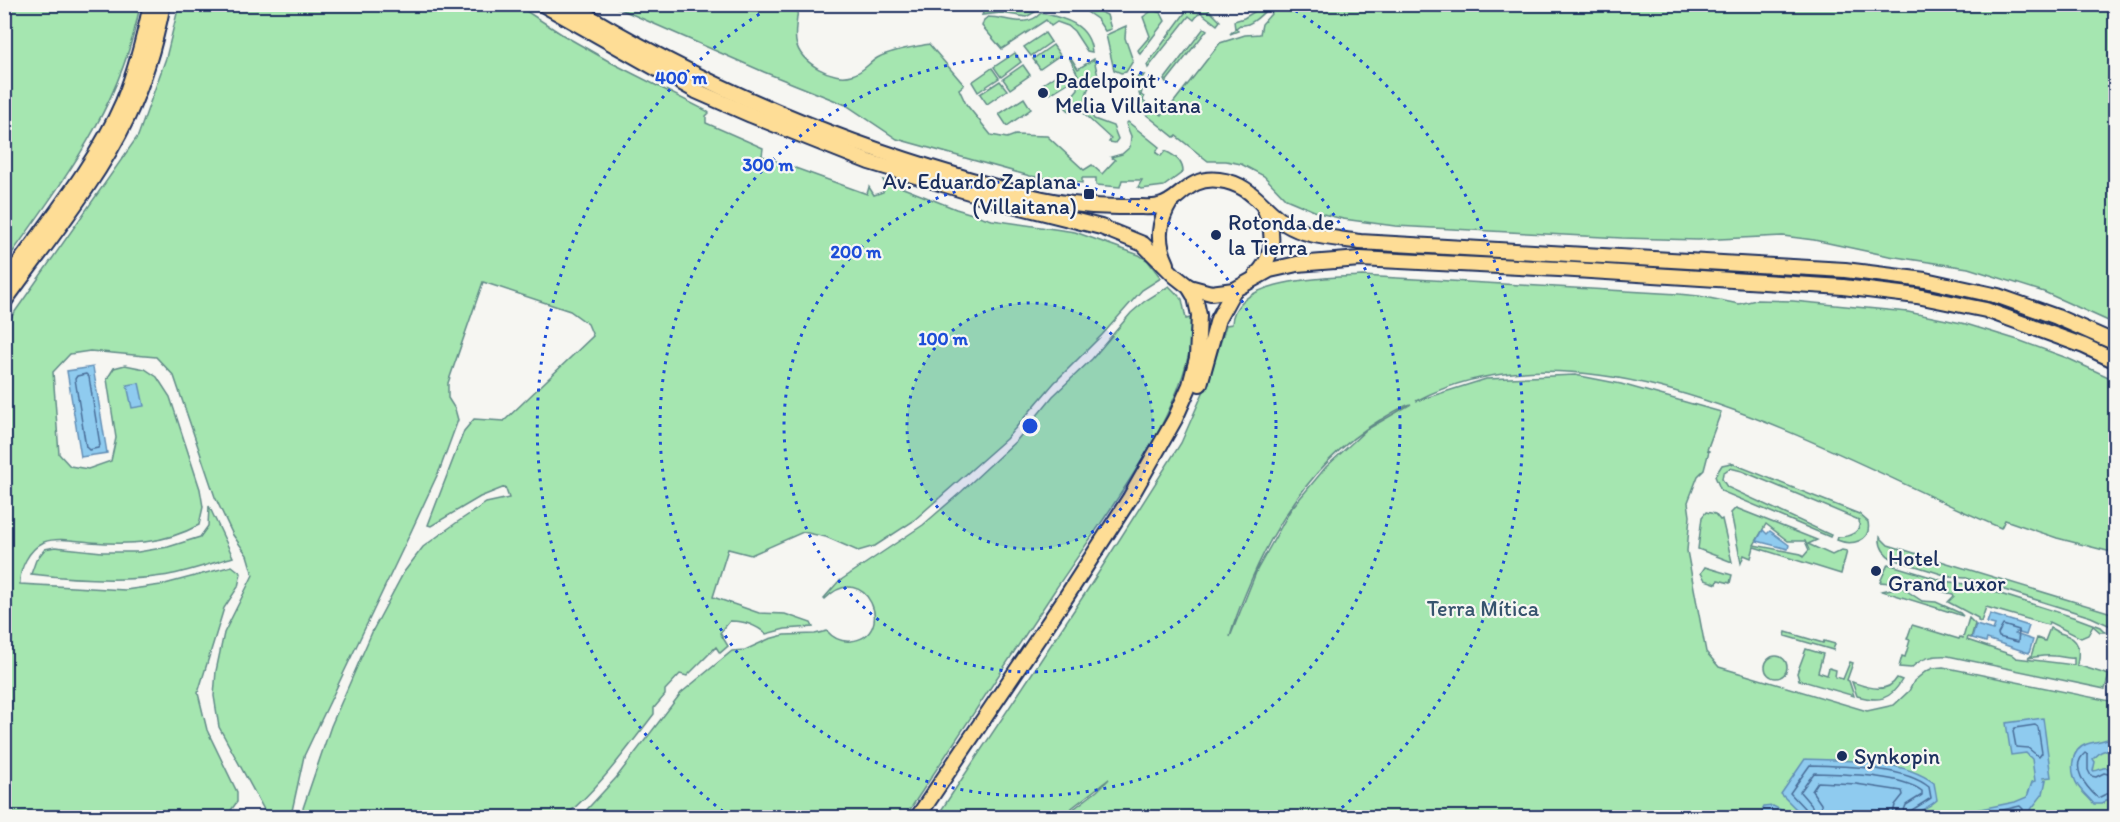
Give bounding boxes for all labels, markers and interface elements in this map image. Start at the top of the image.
text: 400 m [655,67,708,89]
place label: Padelpoint Melia Villaitana [1055,67,1201,119]
marker: Padelpoint Melia Villaitana [1036,86,1050,100]
text: 300 m [742,154,794,176]
place label: Av. Eduardo Zaplana (Villaitana) [883,168,1078,220]
marker: Av. Eduardo Zaplana (Villaitana) [1082,187,1096,201]
place label: Rotonda de la Tierra [1228,209,1334,261]
marker: Rotonda de la Tierra [1209,228,1223,242]
text: 200 m [831,241,882,263]
text: 100 m [918,328,969,350]
centre of rings [1020,416,1040,436]
place label: Hotel Grand Luxor [1888,545,2006,597]
marker: Hotel Grand Luxor [1869,564,1883,578]
park label: Terra Mítica [1427,595,1540,622]
place label: Synkopin [1854,743,1940,770]
marker: Synkopin [1835,749,1849,763]

